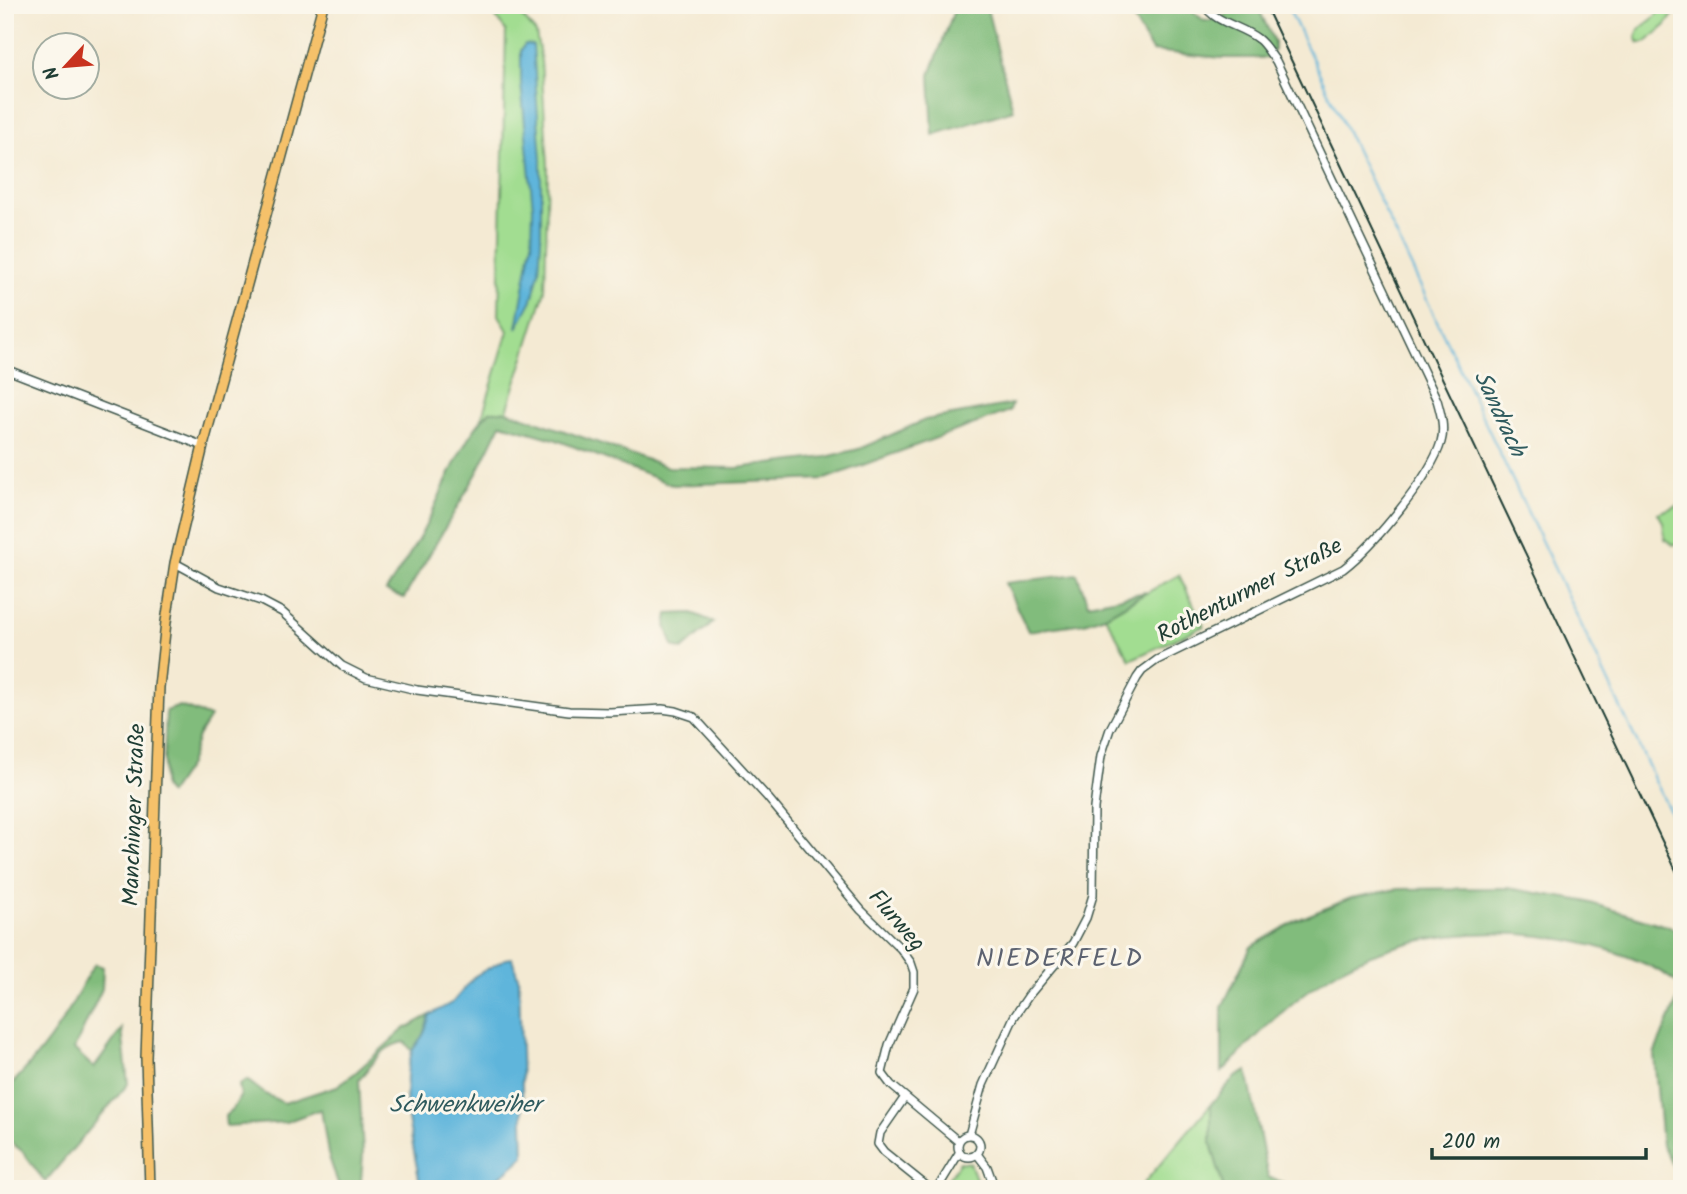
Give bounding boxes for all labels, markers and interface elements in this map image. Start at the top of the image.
north arrow [32,32,102,102]
text: N [36,61,69,85]
water label: Sandrach [1462,364,1537,466]
street label: Rothenturmer Straße [1151,529,1349,653]
street label: Manchinger Straße [114,723,156,907]
street label: Flurweg [858,882,934,960]
district label: NIEDERFELD [976,938,1144,980]
water label: Schwenkweiher [389,1086,546,1125]
scale bar [1432,1117,1645,1161]
text: 200 m [1442,1126,1500,1159]

